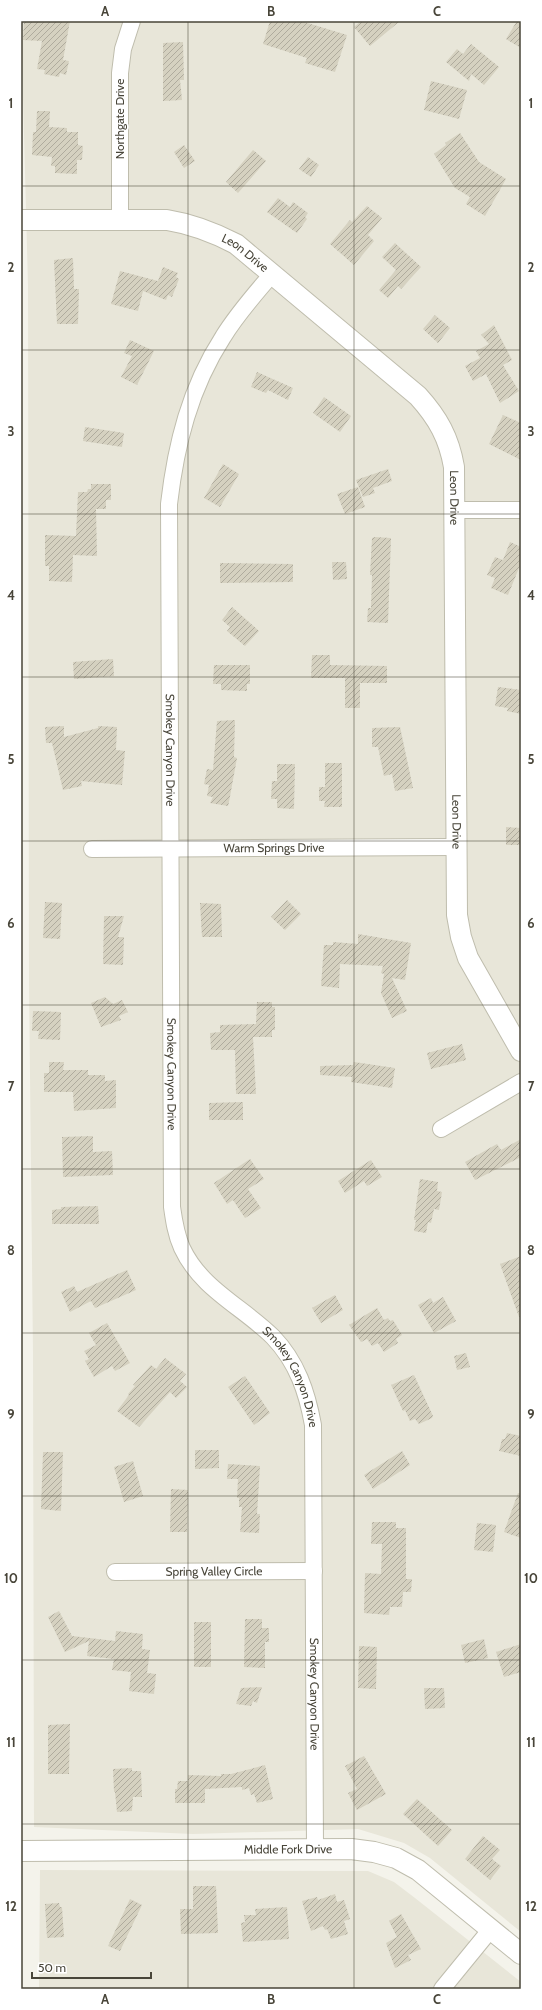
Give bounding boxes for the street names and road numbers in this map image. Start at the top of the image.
street label: Northgate Drive [112,79,127,159]
street label: Leon Drive [220,230,272,275]
street label: Leon Drive [447,470,462,525]
street label: Smokey Canyon Drive [163,694,178,806]
street label: Leon Drive [449,794,465,849]
street label: Warm Springs Drive [223,840,325,855]
street label: Smokey Canyon Drive [164,1018,180,1130]
street label: Smokey Canyon Drive [259,1323,321,1429]
street label: Spring Valley Circle [166,1563,262,1579]
street label: Smokey Canyon Drive [307,1638,323,1750]
street label: Middle Fork Drive [244,1841,332,1857]

